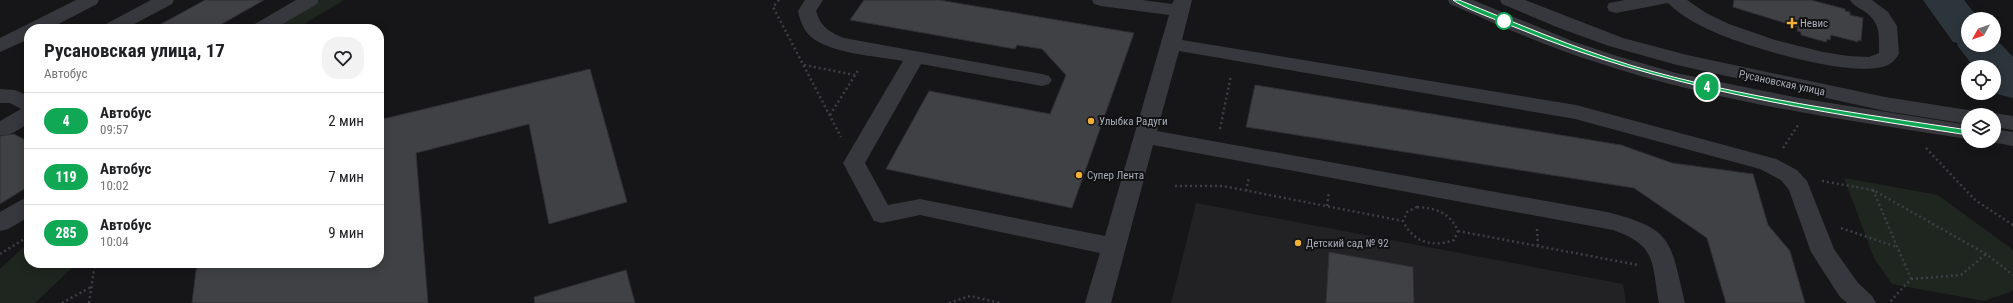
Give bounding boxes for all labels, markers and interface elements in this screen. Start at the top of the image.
unlabelled marker [1495,12,1513,30]
north arrow [1961,12,2001,52]
map controls [1961,12,2001,148]
place label: Невис [1800,17,1828,30]
marker: Невис [1787,18,1797,28]
button: heart [322,37,364,79]
text: Русановская улица, 17 [44,39,225,62]
button: locate [1961,60,2001,100]
text: Автобус [44,66,87,81]
street label: Русановская улица [1738,68,1826,98]
line badge: 4 [1694,74,1720,100]
text: 4 [1703,79,1711,95]
text: Автобус [100,104,151,122]
button: layers [1961,108,2001,148]
text: 2 мин [328,112,364,130]
text: 4 [62,113,70,129]
place label: Улыбка Радуги [1099,115,1168,128]
marker: Улыбка Радуги [1086,116,1096,126]
text: 09:57 [100,122,129,137]
text: Автобус [100,160,151,178]
text: 7 мин [328,168,364,186]
text: 119 [55,169,77,185]
place label: Супер Лента [1087,169,1144,182]
marker: Супер Лента [1074,170,1084,180]
text: 10:02 [100,178,129,193]
text: Автобус [100,216,151,234]
text: 9 мин [328,224,364,242]
text: 285 [55,225,77,241]
text: 10:04 [100,234,129,249]
place label: Детский сад № 92 [1306,237,1389,250]
marker: Детский сад № 92 [1293,238,1303,248]

